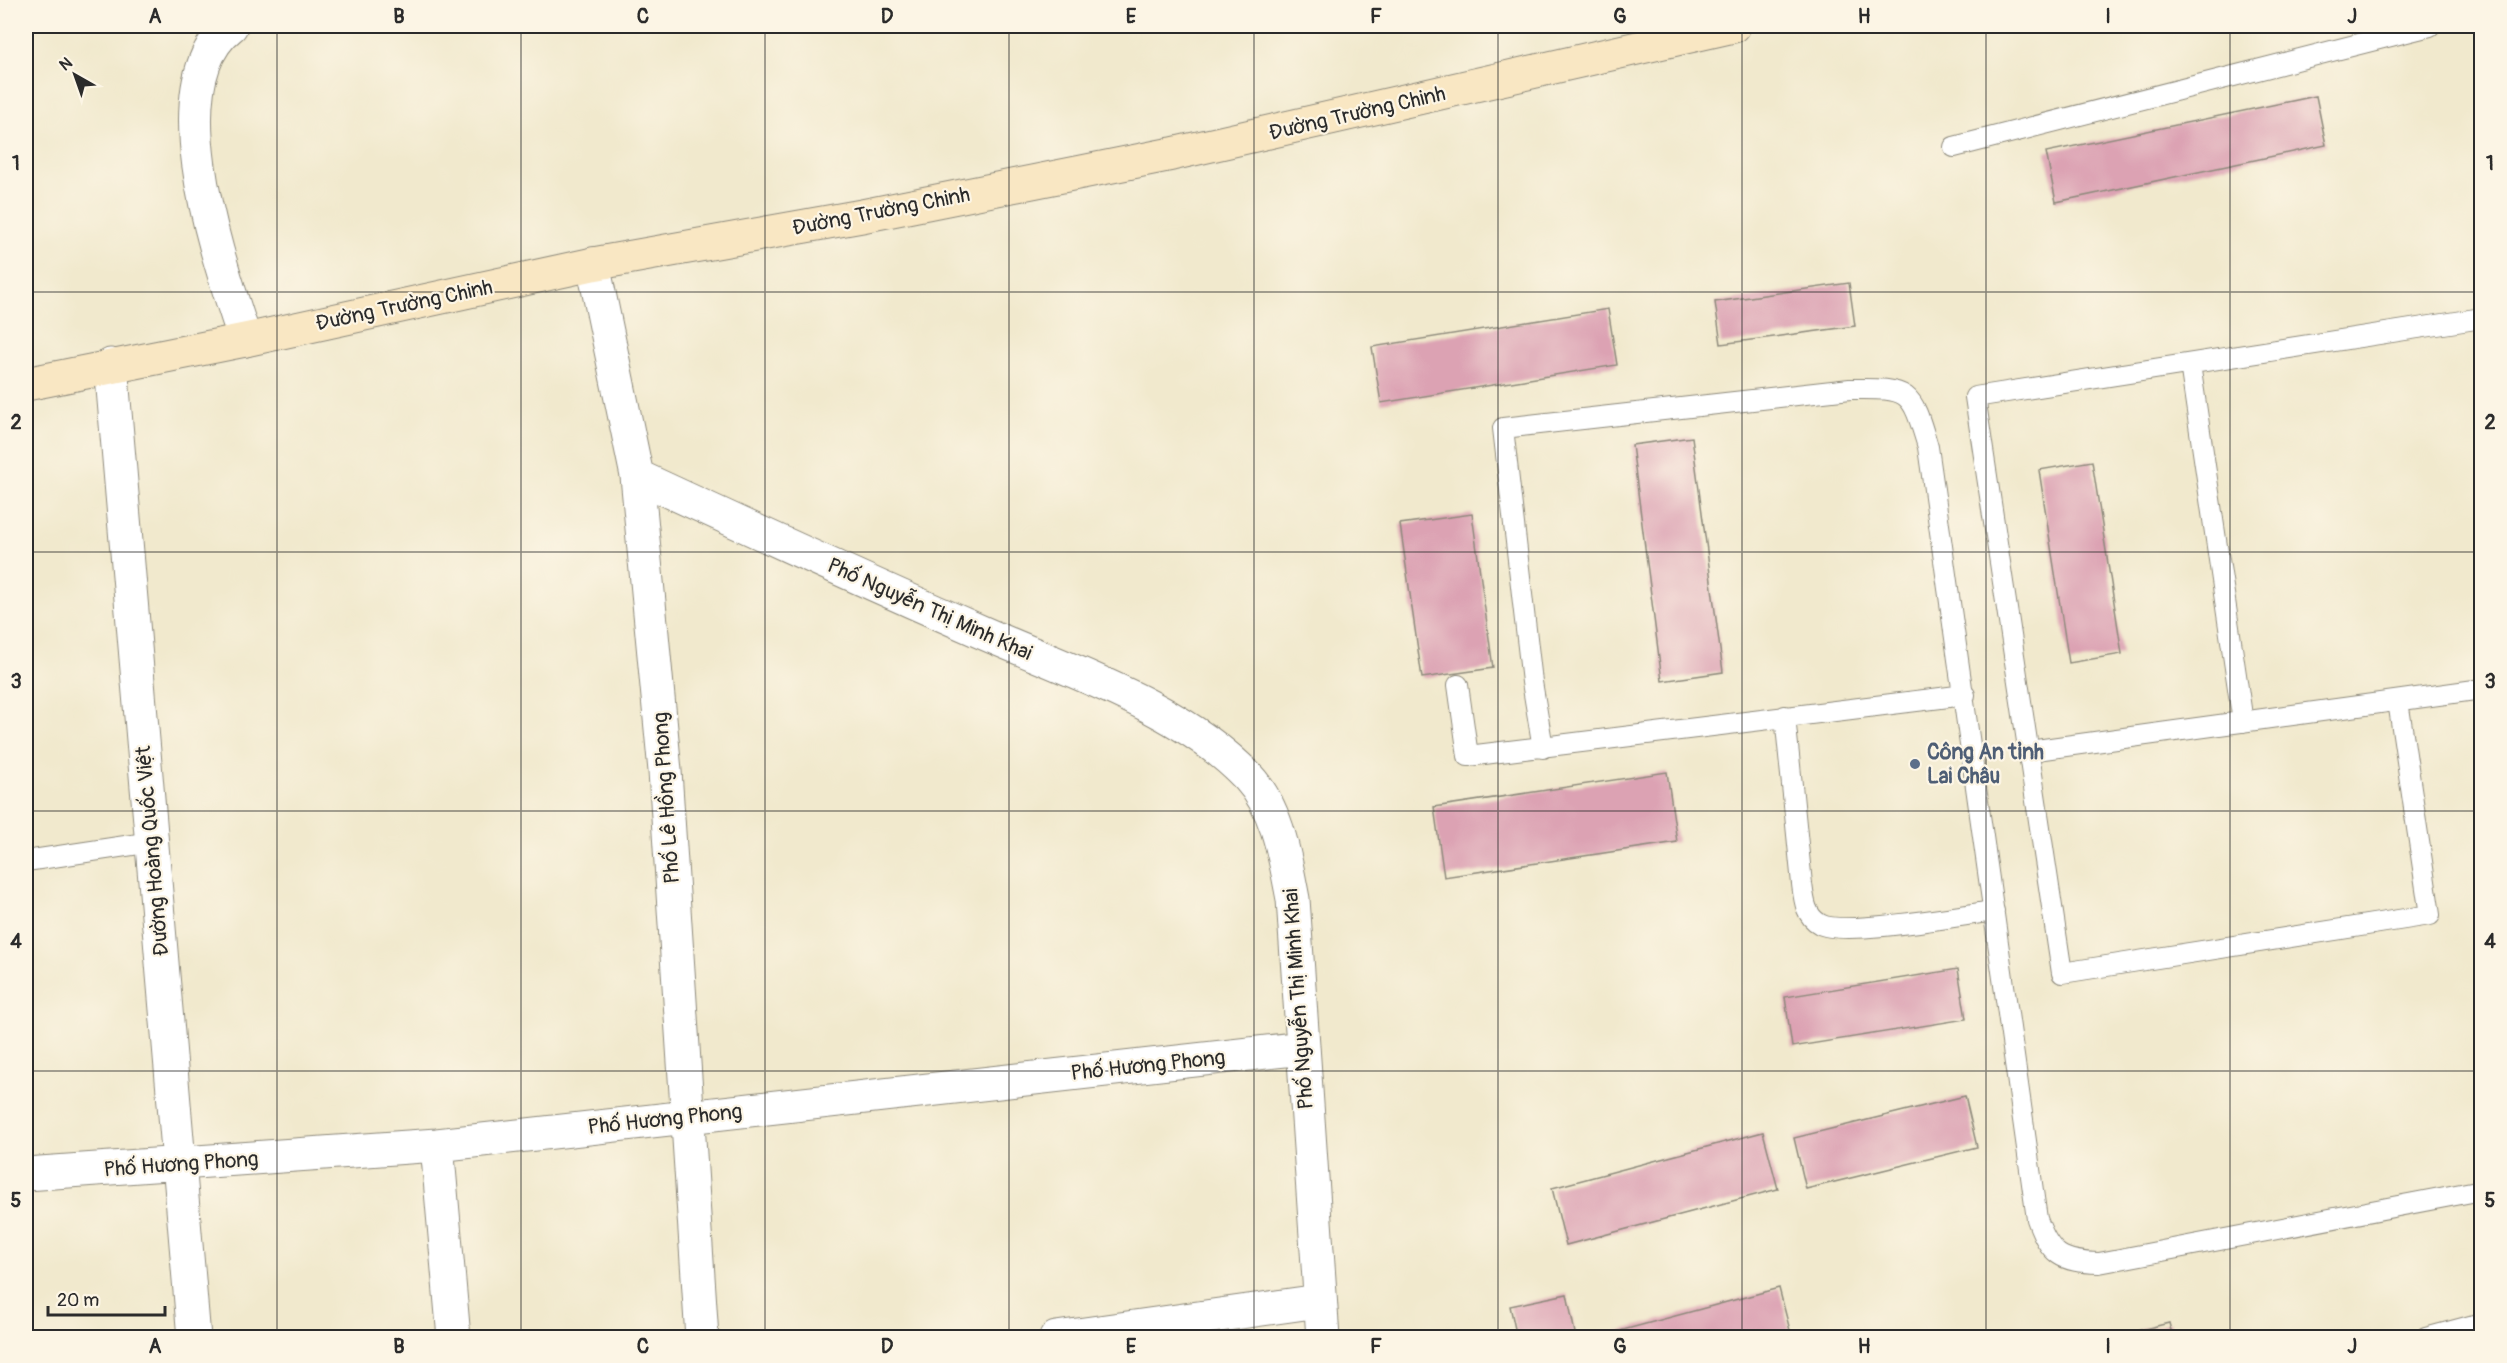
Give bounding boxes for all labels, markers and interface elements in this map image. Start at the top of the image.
text: A [149,4,162,29]
text: B [393,4,405,29]
text: C [637,4,649,29]
text: D [881,4,894,29]
text: E [1126,4,1137,29]
text: F [1370,4,1382,29]
text: G [1613,4,1627,29]
text: H [1858,4,1871,29]
text: I [2105,4,2111,29]
text: J [2347,4,2357,29]
north arrow [45,45,105,105]
text: N [55,53,77,75]
street label: Đường Trường Chinh [1266,80,1448,147]
text: 1 [12,151,20,176]
text: 1 [2486,151,2494,176]
street label: Đường Trường Chinh [790,181,972,242]
street label: Đường Trường Chinh [313,274,495,337]
text: 2 [10,410,22,435]
text: 2 [2484,410,2496,435]
street label: Phố Nguyễn Thị Minh Khai [823,552,1037,667]
text: 3 [10,669,22,694]
text: 3 [2484,669,2496,694]
street label: Phố Lê Hồng Phong [646,711,686,885]
place label: Công An tỉnh Lai Châu [1927,739,2044,790]
street label: Đường Hoàng Quốc Việt [130,744,175,957]
marker: Công An tỉnh Lai Châu [1908,757,1922,771]
street label: Phố Nguyễn Thị Minh Khai [1277,887,1320,1110]
text: 4 [10,929,22,954]
text: 4 [2484,929,2496,954]
street label: Phố Hương Phong [1070,1044,1227,1087]
street label: Phố Hương Phong [587,1098,744,1141]
street label: Phố Hương Phong [103,1146,259,1183]
text: 5 [11,1188,22,1213]
text: 5 [2485,1188,2496,1213]
scale bar [48,1279,165,1317]
text: 20 m [57,1289,99,1312]
text: A [149,1334,162,1359]
text: B [393,1334,405,1359]
text: C [637,1334,649,1359]
text: D [881,1334,894,1359]
text: E [1126,1334,1137,1359]
text: F [1370,1334,1382,1359]
text: G [1613,1334,1627,1359]
text: H [1858,1334,1871,1359]
text: I [2105,1334,2111,1359]
text: J [2347,1334,2357,1359]

